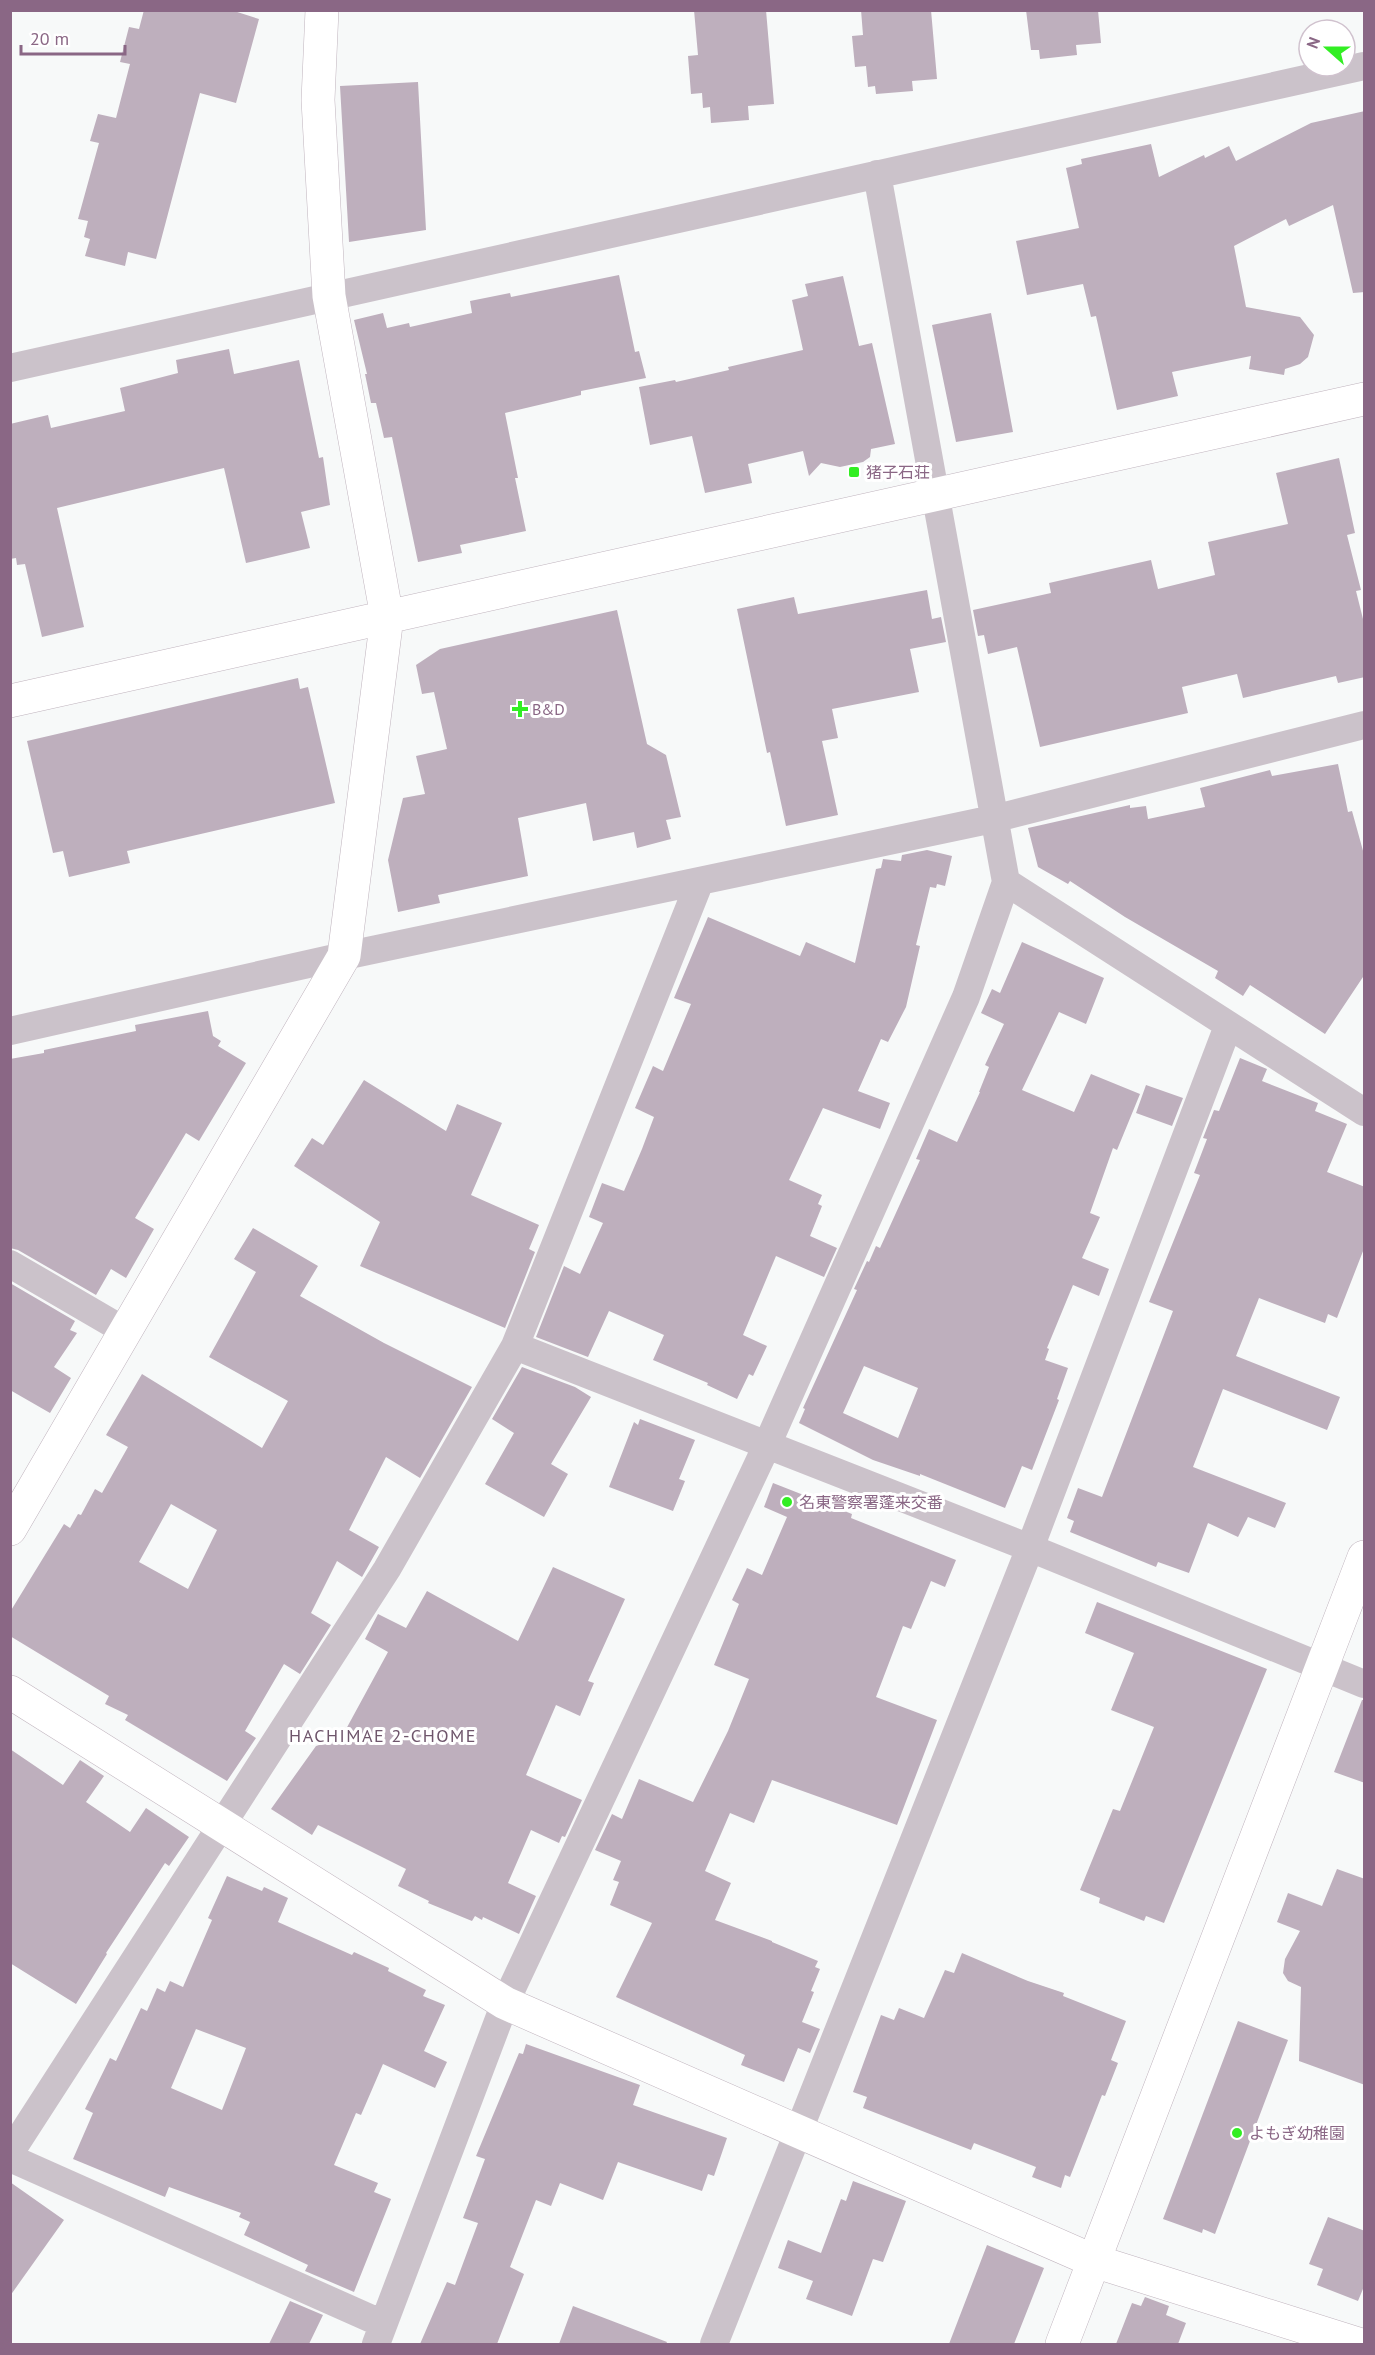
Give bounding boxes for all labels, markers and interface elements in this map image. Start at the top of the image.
scale bar [21,18,124,56]
north arrow [1297,18,1357,78]
text: 20 m [30,27,69,50]
text: N [1302,34,1324,51]
place label: 猪子石荘 [866,462,930,482]
marker: 猪子石荘 [847,465,861,479]
place label: B&D [532,699,565,719]
marker: B&D [513,702,527,716]
place label: 名東警察署蓬来交番 [799,1492,943,1512]
marker: 名東警察署蓬来交番 [780,1495,794,1509]
district label: HACHIMAE 2-CHOME [289,1724,477,1747]
place label: よもぎ幼稚園 [1249,2123,1345,2143]
marker: よもぎ幼稚園 [1230,2126,1244,2140]

